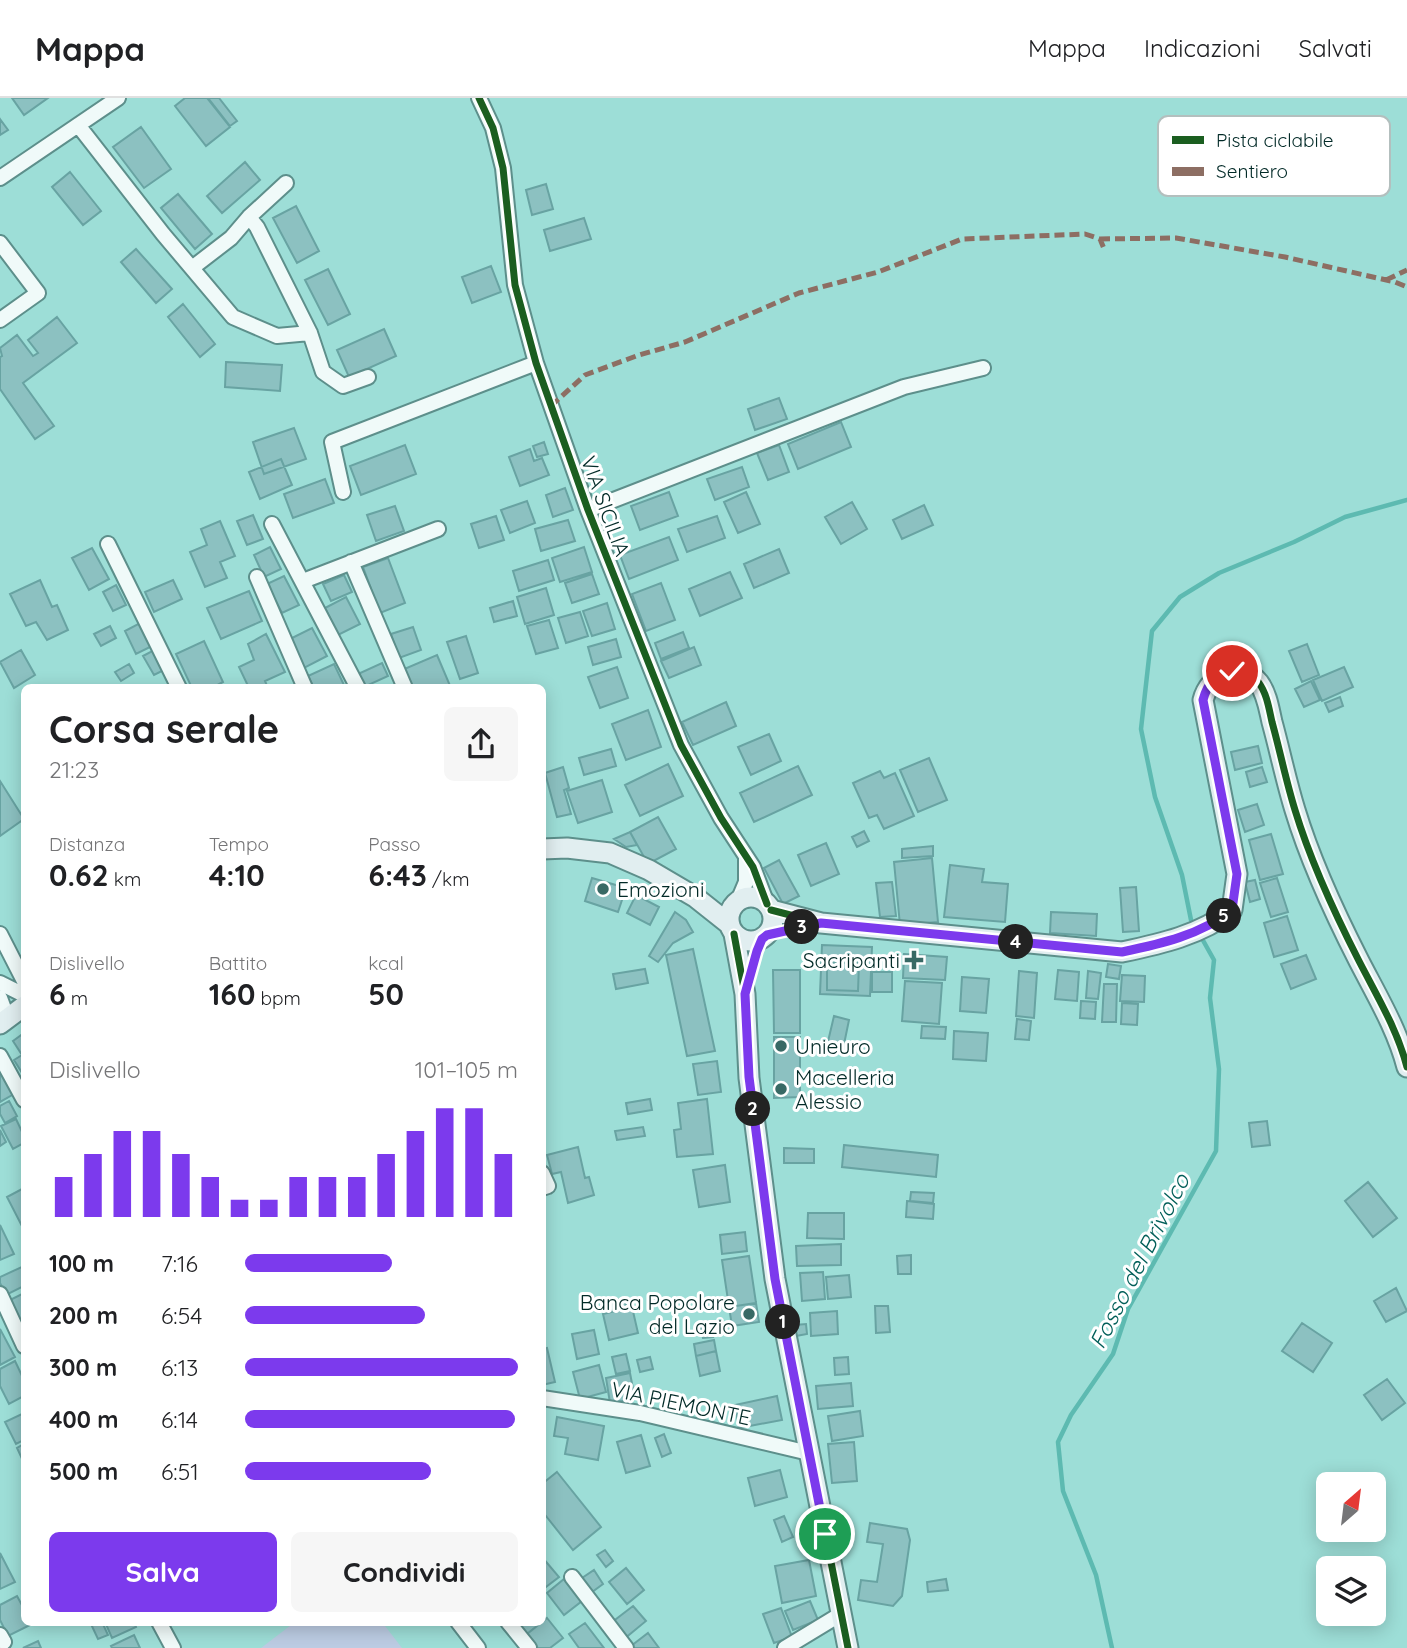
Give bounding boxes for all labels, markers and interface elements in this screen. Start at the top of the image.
text: Mappa [35,28,145,69]
text: Mappa [1028,33,1106,63]
text: Indicazioni [1144,33,1261,63]
text: Salvati [1299,33,1372,63]
legend [1158,116,1390,196]
text: Pista ciclabile [1216,128,1334,152]
text: Sentiero [1216,159,1288,183]
street label: VIA SICILIA [576,452,636,560]
pin [1202,641,1262,701]
icon: check [1213,652,1251,690]
text: Corsa serale [49,705,279,753]
button: share [444,707,518,781]
text: 21:23 [49,755,99,784]
text: Distanza [49,832,125,856]
text: Tempo [209,832,269,856]
text: Passo [368,832,420,856]
text: 0.62 [49,856,109,894]
text: 4:10 [209,856,265,894]
text: 6:43 [368,856,427,894]
text: km [109,867,141,891]
text: /km [427,867,469,891]
place label: Emozioni [617,876,704,902]
marker: Emozioni [595,881,611,897]
pin: 5 [1206,898,1242,934]
text: 5 [1218,903,1229,927]
pin: 3 [784,910,820,944]
text: 3 [796,914,807,938]
pin: 4 [998,924,1034,960]
text: 4 [1010,929,1021,953]
place label: Sacripanti [803,947,900,973]
text: Dislivello [49,951,125,975]
text: Battito [209,951,267,975]
text: kcal [368,951,404,975]
marker: Sacripanti [906,952,922,968]
text: 6 [49,975,66,1013]
text: 160 [209,975,255,1013]
text: 50 [368,975,404,1013]
text: m [66,986,88,1010]
text: bpm [255,986,301,1010]
place label: Unieuro [795,1033,871,1059]
marker: Unieuro [773,1038,789,1054]
text: Dislivello [49,1055,141,1084]
text: 101–105 m [415,1055,518,1084]
place label: Macelleria Alessio [795,1064,894,1114]
marker: Macelleria Alessio [773,1081,789,1097]
pin: 2 [736,1091,770,1126]
text: 2 [747,1096,758,1120]
water label: Fosso del Brivolco [1082,1168,1196,1353]
text: 100 m [49,1249,114,1278]
text: 7:16 [161,1249,198,1278]
place label: Banca Popolare del Lazio [580,1289,735,1339]
text: 200 m [49,1301,118,1330]
text: 6:54 [161,1301,202,1330]
pin: 1 [766,1304,800,1340]
marker: Banca Popolare del Lazio [741,1306,757,1322]
text: 1 [779,1309,786,1333]
text: 300 m [49,1353,117,1382]
text: 6:13 [161,1353,198,1382]
street label: VIA PIEMONTE [609,1376,753,1430]
text: 400 m [49,1405,118,1434]
text: 6:14 [161,1405,198,1434]
text: 500 m [49,1457,118,1486]
text: 6:51 [161,1457,199,1486]
north arrow [1316,1472,1386,1542]
map controls [1316,1472,1386,1626]
pin [795,1504,855,1564]
icon: arrive [806,1515,844,1553]
button: Salva [49,1532,277,1612]
button: Condividi [291,1532,518,1612]
button: layers [1316,1556,1386,1626]

